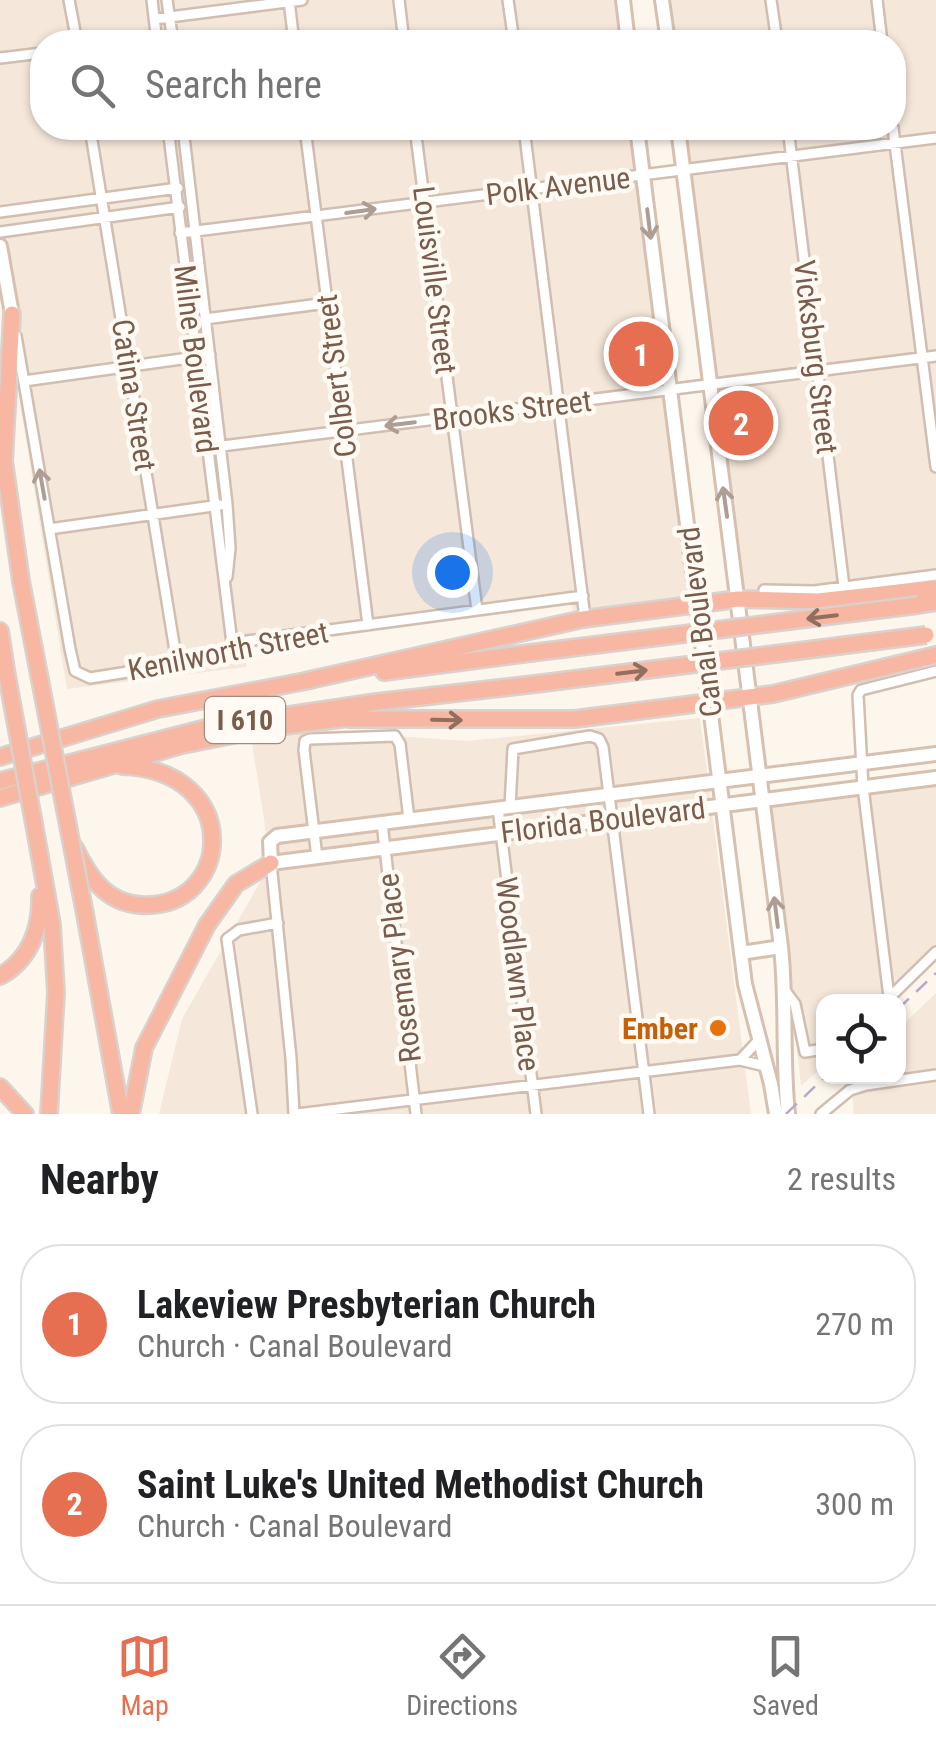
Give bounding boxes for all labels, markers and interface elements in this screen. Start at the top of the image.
search box [30,30,906,140]
icon: search [65,58,120,113]
text: Search here [145,63,322,107]
street label: Polk Avenue [484,160,632,212]
street label: Louisville Street [406,184,464,376]
one-way arrow [345,202,377,220]
one-way arrow [640,208,659,240]
street label: Vicksburg Street [787,258,845,456]
street label: Milne Boulevard [167,263,225,455]
street label: Colbert Street [309,293,363,459]
pin: 1 [608,316,674,392]
street label: Catina Street [105,317,163,473]
street label: Brooks Street [431,383,593,437]
pin: 2 [708,386,774,460]
one-way arrow [384,415,416,434]
one-way arrow [32,469,51,501]
one-way arrow [716,486,734,519]
street label: Canal Boulevard [671,525,729,719]
your location [427,547,478,598]
one-way arrow [806,608,838,627]
street label: Kenilworth Street [125,614,331,688]
one-way arrow [615,662,647,681]
road number: I 610 [205,697,285,743]
one-way arrow [430,710,462,730]
street label: Florida Boulevard [499,790,707,850]
street label: Rosemary Place [370,871,428,1065]
street label: Woodlawn Place [489,875,547,1073]
one-way arrow [767,897,785,929]
map controls [816,994,906,1084]
button: locate [816,994,906,1084]
place label: Ember [622,1011,698,1046]
marker: Ember [707,1017,729,1039]
text: Nearby [40,1155,159,1204]
text: 2 results [787,1160,896,1198]
text: Lakeview Presbyterian Church [137,1283,596,1327]
text: 1 [66,1305,83,1343]
text: 270 m [815,1305,894,1343]
text: Church · Canal Boulevard [137,1327,452,1365]
text: Saint Luke's United Methodist Church [137,1463,704,1507]
text: 2 [66,1485,83,1523]
text: 300 m [815,1485,894,1523]
text: Church · Canal Boulevard [137,1507,452,1545]
tab: Map [117,1629,172,1722]
tab: Directions [406,1629,518,1722]
tab: Saved [752,1629,819,1722]

